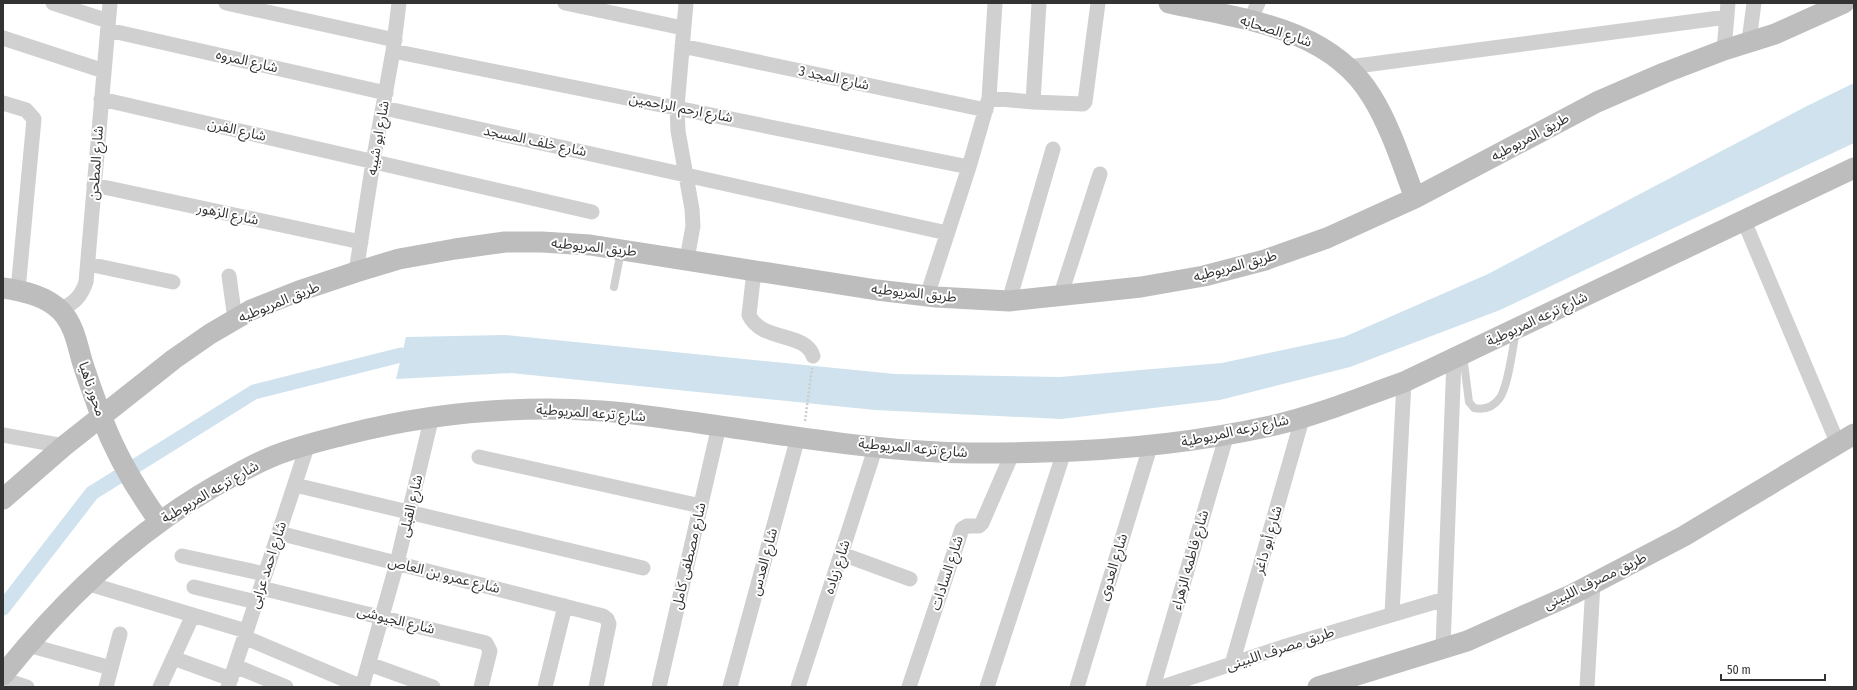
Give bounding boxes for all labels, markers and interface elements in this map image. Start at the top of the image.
street label: شارع الصحابه [1237,11,1314,52]
street label: شارع المروه [214,46,280,78]
street label: شارع المجد 3 [797,62,871,96]
street label: شارع ارحم الراحمين [627,90,734,128]
street label: شارع ابو شيبه [363,99,395,177]
street label: طريق المريوطيه [1488,109,1572,166]
street label: شارع الفرن [206,115,268,147]
street label: شارع خلف المسجد [481,122,588,162]
street label: شارع المطحن [85,125,109,201]
street label: شارع الزهور [194,199,260,231]
street label: طريق المريوطيه [550,234,638,261]
street label: طريق المريوطيه [1191,247,1279,286]
street label: طريق المريوطيه [236,278,322,327]
street label: طريق المريوطيه [870,280,958,307]
street label: شارع ترعه المريوطية [1484,288,1591,352]
street label: محور ناهيا [75,360,109,418]
street label: شارع ترعه المريوطية [536,401,646,427]
street label: شارع ترعه المريوطية [1180,411,1291,453]
street label: شارع ترعه المريوطية [858,435,968,463]
street label: شارع ترعه المريوطية [158,457,263,528]
street label: شارع القبلى [396,473,428,539]
street label: شارع مصطفى كامل [668,501,712,612]
street label: شارع أبو داغر [1249,504,1288,578]
street label: شارع فاطمه الزهراء [1168,508,1214,612]
street label: شارع احمد عرابى [246,519,292,611]
street label: شارع العدس [747,526,783,598]
street label: شارع العدوى [1095,531,1133,603]
street label: شارع السادات [927,534,969,613]
street label: شارع زياده [820,538,856,597]
street label: طريق مصرف اللبينى [1541,549,1650,614]
street label: شارع عمرو بن العاص [386,553,502,599]
street label: شارع الجيوشى [355,602,437,640]
street label: طريق مصرف اللبينى [1224,624,1336,675]
scale bar [1721,656,1825,682]
text: 50 m [1727,663,1751,677]

